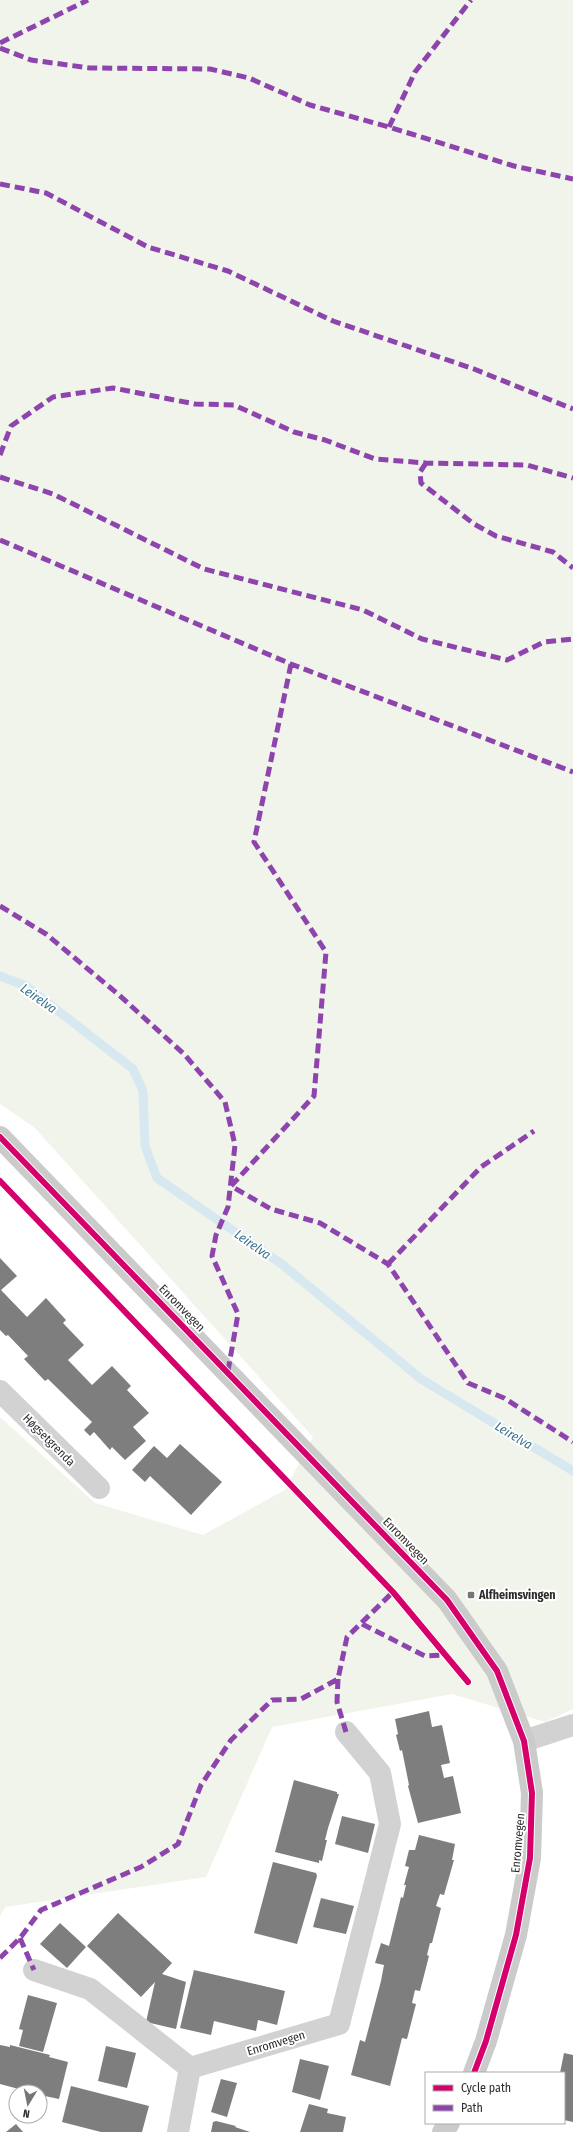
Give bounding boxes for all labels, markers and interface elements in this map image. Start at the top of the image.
water label: Leirelva [18,981,60,1016]
water label: Leirelva [232,1227,274,1262]
street label: Enromvegen [156,1282,208,1334]
street label: Høgsetgrenda [20,1411,78,1469]
water label: Leirelva [492,1418,535,1453]
street label: Enromvegen [380,1515,432,1567]
place label: Alfheimsvingen [478,1588,556,1602]
marker: Alfheimsvingen [466,1590,476,1600]
street label: Enromvegen [508,1812,528,1874]
street label: Enromvegen [245,2028,307,2058]
legend [425,2072,565,2124]
text: Cycle path [461,2081,511,2095]
north arrow [8,2084,48,2124]
text: Path [461,2101,483,2115]
text: N [22,2106,31,2120]

